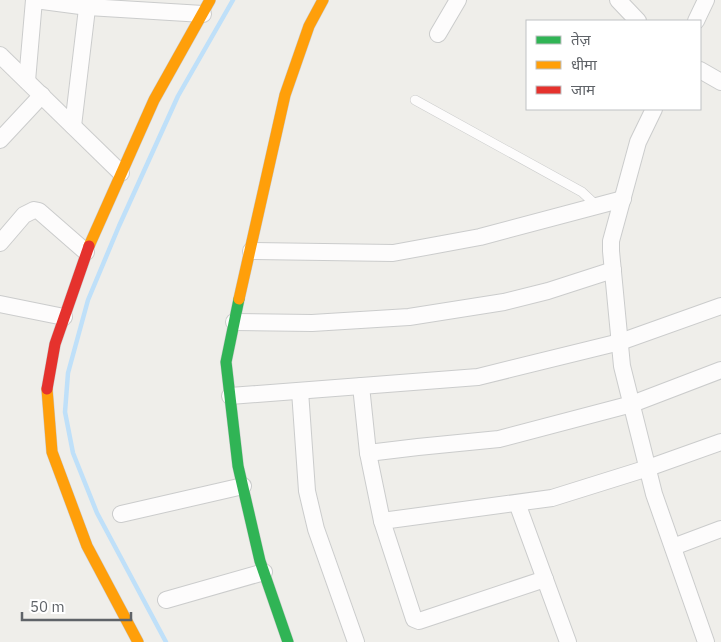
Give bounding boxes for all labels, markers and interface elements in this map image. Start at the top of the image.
legend [526,20,701,110]
text: तेज़ [571,30,592,49]
text: धीमा [571,55,598,74]
text: जाम [571,80,596,99]
scale bar [22,590,131,622]
text: 50 m [30,597,65,616]

